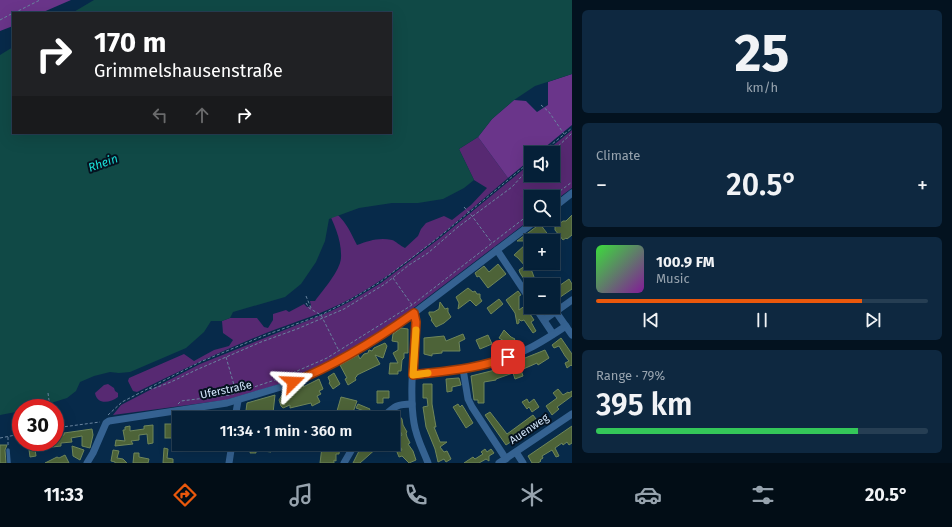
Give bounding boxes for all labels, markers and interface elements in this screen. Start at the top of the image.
text: 25 [735,22,789,85]
text: 170 m [94,26,166,59]
icon: right [28,28,80,80]
text: Grimmelshausenstraße [94,60,283,82]
text: km/h [746,80,778,95]
icon: left [149,104,171,126]
icon: ahead [191,104,213,126]
icon: right [233,104,255,126]
map controls [524,146,560,314]
button: sound [524,146,560,182]
text: Climate [596,148,640,163]
water label: Rhein [86,151,120,175]
text: 20.5° [726,167,798,203]
text: − [596,172,607,199]
text: + [917,172,928,199]
button: search [524,190,560,226]
button: + [524,234,560,270]
text: 100.9 FM [656,253,714,271]
text: Music [656,271,690,286]
button: − [524,278,560,314]
icon: previous [640,309,662,331]
icon: pause [751,309,773,331]
icon: next [862,309,884,331]
pin [491,340,525,374]
icon: arrive [497,346,519,368]
position arrow [272,361,314,403]
text: Range · 79% [596,368,665,383]
street label: Uferstraße [199,378,253,402]
text: 395 km [596,387,693,423]
speed limit sign: 30 [12,399,64,451]
street label: Auenweg [507,411,551,447]
text: 11:34 · 1 min · 360 m [220,422,352,440]
icon: directions [171,481,199,509]
icon: music [287,481,315,509]
icon: phone [402,481,430,509]
icon: climate [518,481,546,509]
icon: car [634,481,662,509]
icon: filters [749,481,777,509]
text: 11:33 [44,484,84,506]
text: 20.5° [865,484,908,506]

